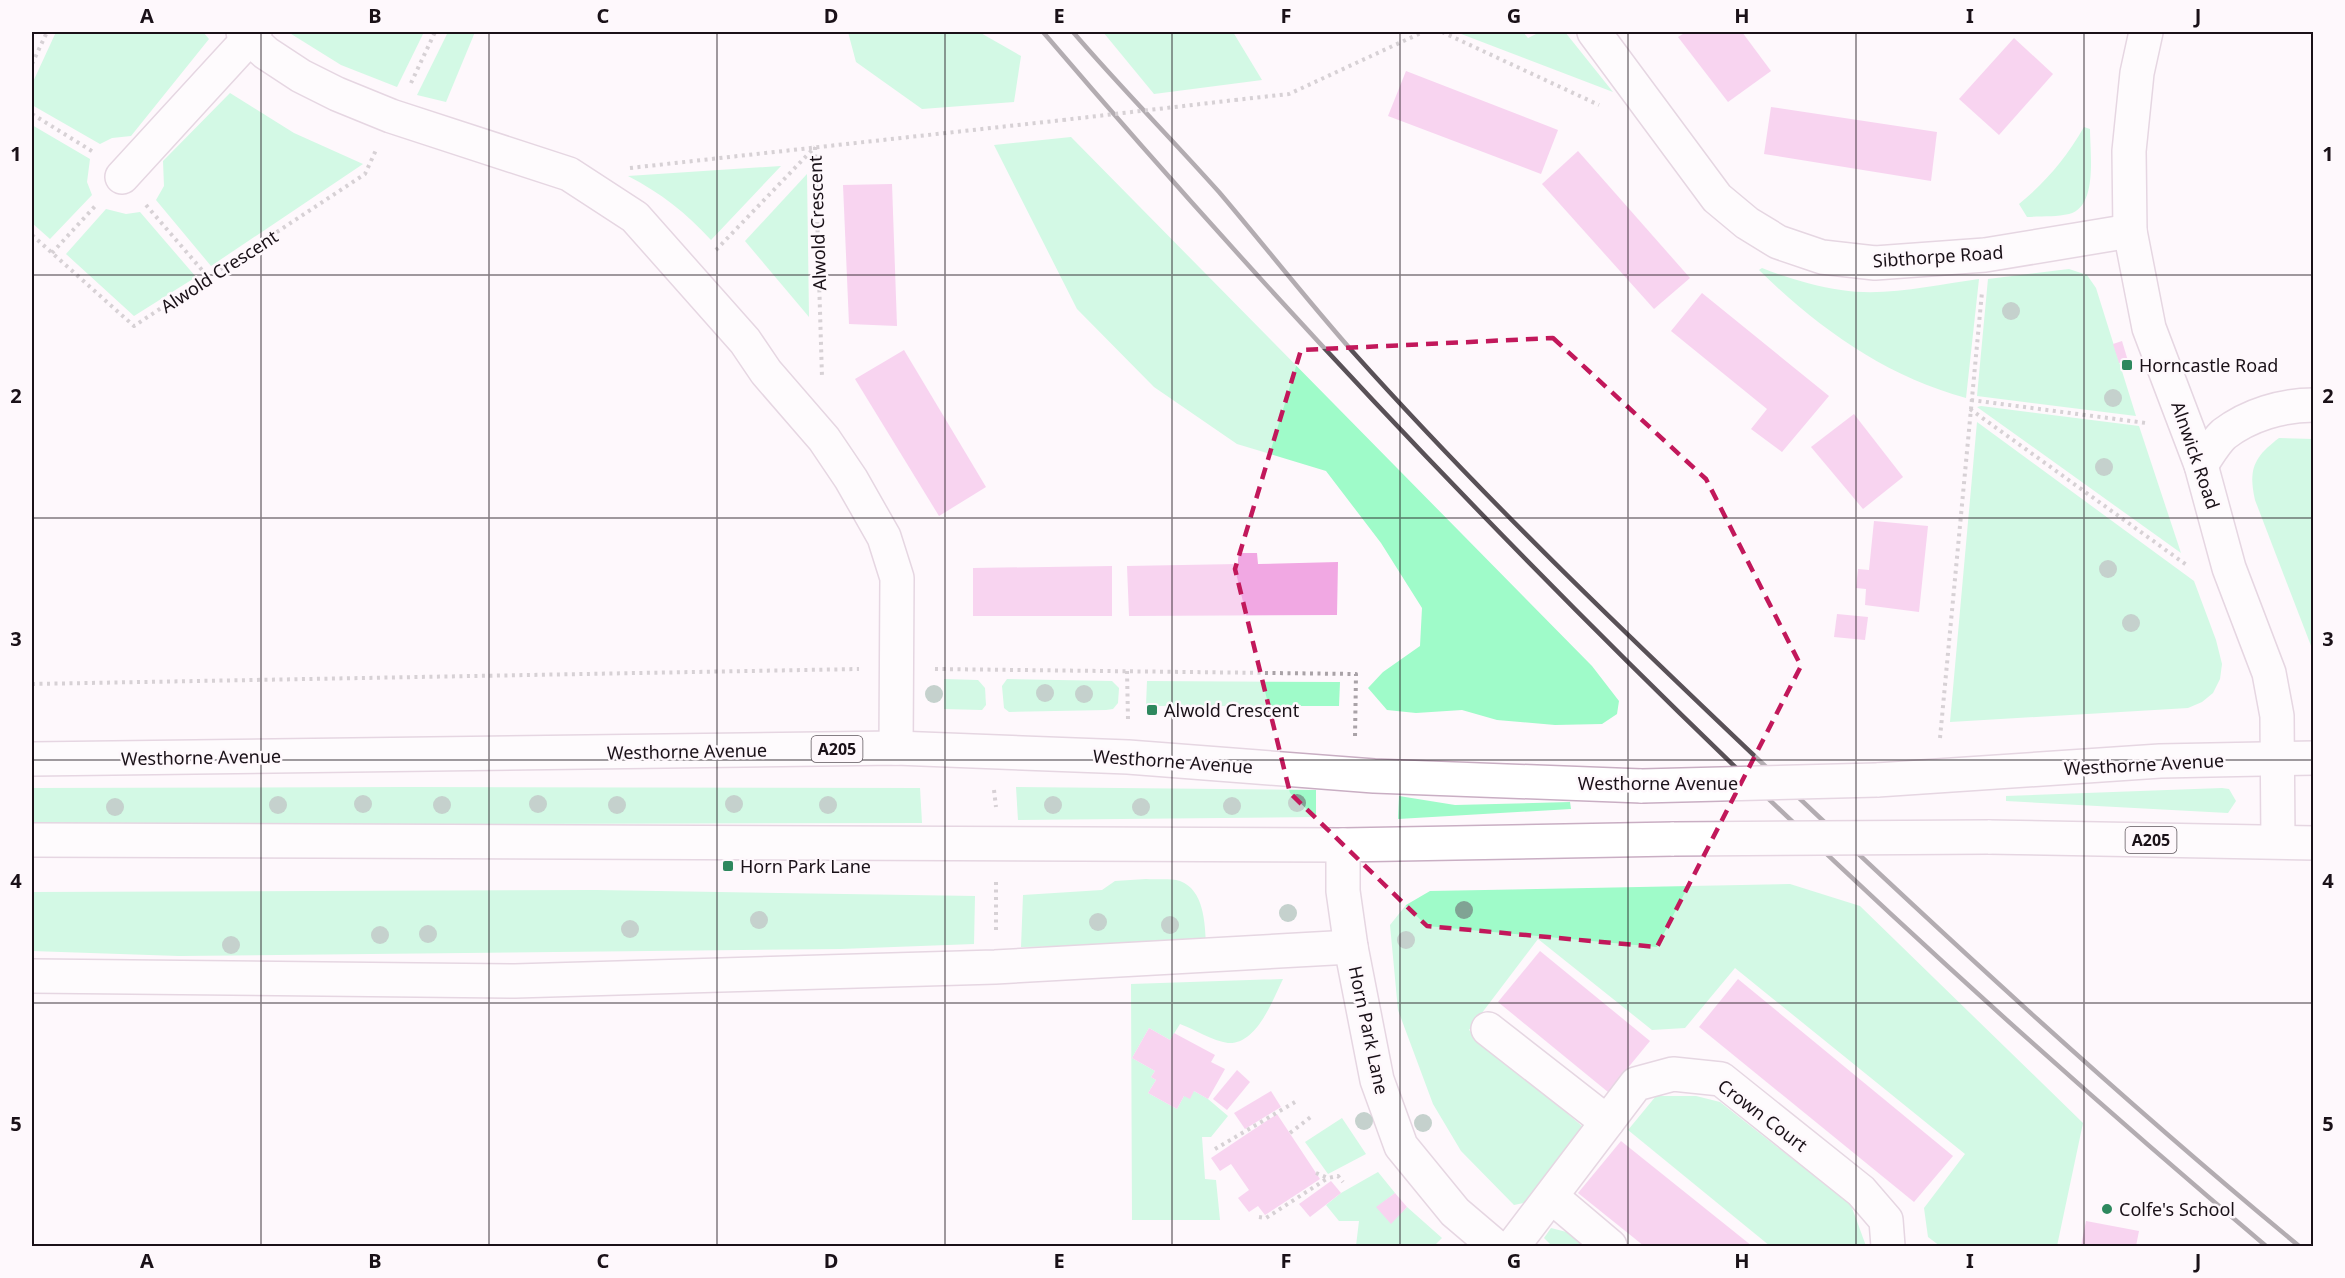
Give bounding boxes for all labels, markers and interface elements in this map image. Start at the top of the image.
text: A [140,2,154,29]
text: B [368,2,382,29]
text: C [597,2,610,29]
text: D [824,2,838,29]
text: E [1053,2,1065,29]
text: F [1281,2,1291,29]
text: G [1507,2,1521,29]
text: H [1734,2,1750,29]
text: I [1966,2,1974,29]
text: J [2193,2,2201,29]
text: 1 [10,140,22,167]
text: 1 [2322,140,2334,167]
street label: Alwold Crescent [803,155,831,291]
street label: Alwold Crescent [156,224,283,318]
street label: Sibthorpe Road [1872,239,2004,273]
place label: Horncastle Road [2139,353,2278,377]
marker: Horncastle Road [2120,358,2134,372]
text: 2 [10,382,22,409]
text: 2 [2322,382,2334,409]
street label: Alnwick Road [2166,398,2226,512]
text: 3 [10,625,22,652]
text: 3 [2322,625,2334,652]
place label: Alwold Crescent [1164,698,1300,722]
marker: Alwold Crescent [1145,703,1159,717]
road number: A205 [812,736,862,762]
street label: Westhorne Avenue [607,738,767,764]
street label: Westhorne Avenue [1092,743,1254,779]
street label: Westhorne Avenue [121,744,281,770]
street label: Westhorne Avenue [2063,748,2225,780]
street label: Westhorne Avenue [1578,771,1738,795]
road number: A205 [2126,827,2176,853]
place label: Horn Park Lane [740,854,871,878]
marker: Horn Park Lane [721,859,735,873]
text: 4 [10,867,22,894]
text: 4 [2322,867,2334,894]
street label: Horn Park Lane [1344,963,1394,1097]
street label: Crown Court [1713,1073,1813,1157]
text: 5 [10,1110,22,1137]
text: 5 [2322,1110,2334,1137]
place label: Colfe's School [2119,1197,2235,1221]
marker: Colfe's School [2100,1202,2114,1216]
text: A [140,1247,154,1274]
text: B [368,1247,382,1274]
text: C [597,1247,610,1274]
text: D [824,1247,838,1274]
text: E [1053,1247,1065,1274]
text: F [1281,1247,1291,1274]
text: G [1507,1247,1521,1274]
text: H [1734,1247,1750,1274]
text: I [1966,1247,1974,1274]
text: J [2193,1247,2201,1274]

